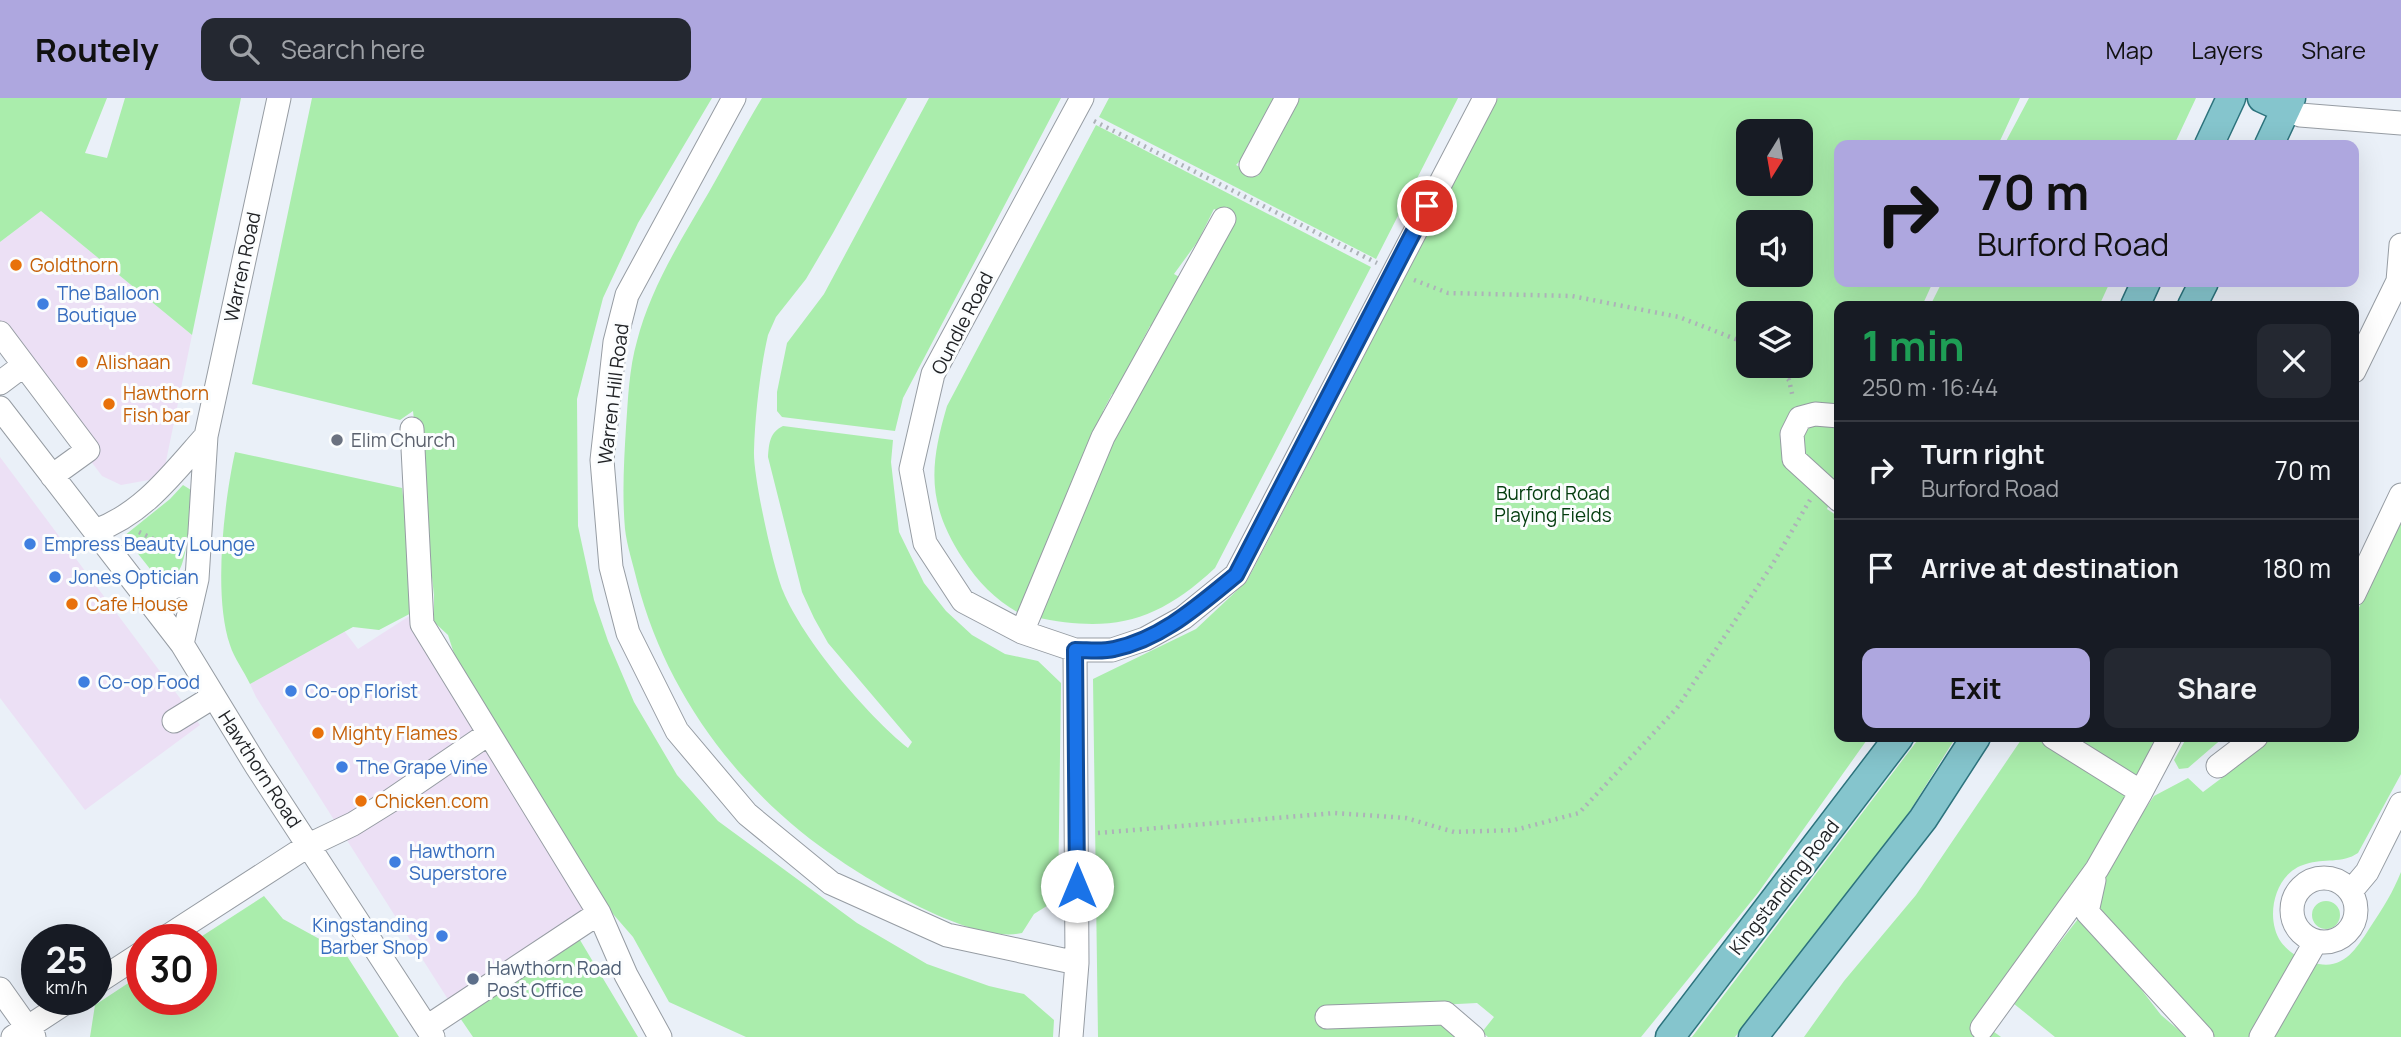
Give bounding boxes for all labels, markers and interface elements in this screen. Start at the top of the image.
search box [201,18,691,81]
text: Routely [35,27,159,72]
icon: search [225,30,263,68]
text: Search here [281,31,425,67]
text: Map [2106,33,2153,66]
text: Layers [2191,33,2263,66]
text: Share [2301,33,2366,66]
north arrow [1736,119,1813,196]
map controls [1736,119,1813,378]
text: 70 m [1977,158,2089,225]
icon: right [1862,168,1953,259]
pin [1397,176,1457,236]
icon: arrive [1408,187,1446,225]
street label: Warren Road [218,210,266,324]
button: sound [1736,210,1813,287]
text: Burford Road [1977,222,2169,266]
place label: Goldthorn [30,252,119,278]
marker: Goldthorn [8,257,24,273]
street label: Oundle Road [925,267,999,379]
place label: The Balloon Boutique [57,280,159,328]
marker: The Balloon Boutique [35,296,51,312]
button: layers [1736,301,1813,378]
text: 1 min [1862,316,1965,374]
street label: Warren Hill Road [591,322,635,466]
button: close [2257,324,2331,398]
place label: Alishaan [96,349,171,375]
marker: Alishaan [74,354,90,370]
text: 250 m · 16:44 [1862,371,1998,403]
place label: Hawthorn Fish bar [123,380,209,428]
marker: Hawthorn Fish bar [101,396,117,412]
place label: Elim Church [351,427,455,453]
marker: Elim Church [329,432,345,448]
text: Turn right [1921,436,2045,472]
icon: right [1862,451,1900,489]
text: 70 m [2275,452,2331,488]
text: Burford Road [1921,472,2059,504]
park label: Burford Road Playing Fields [1494,480,1612,528]
place label: Empress Beauty Lounge [44,531,255,557]
marker: Empress Beauty Lounge [22,536,38,552]
icon: arrive [1862,549,1900,587]
text: Arrive at destination [1921,550,2179,586]
text: 180 m [2263,550,2331,586]
place label: Jones Optician [69,564,199,590]
marker: Jones Optician [47,569,63,585]
place label: Cafe House [86,591,188,617]
marker: Cafe House [64,596,80,612]
button: Exit [1862,648,2090,728]
button: Share [2104,648,2331,728]
place label: Co-op Food [98,669,200,695]
marker: Co-op Food [76,674,92,690]
place label: Co-op Florist [305,678,418,704]
marker: Co-op Florist [283,683,299,699]
street label: Hawthorn Road [212,705,308,833]
place label: Mighty Flames [332,720,458,746]
marker: Mighty Flames [310,725,326,741]
place label: The Grape Vine [356,754,488,780]
marker: The Grape Vine [334,759,350,775]
place label: Chicken.com [375,788,489,814]
marker: Chicken.com [353,793,369,809]
street label: Kingstanding Road [1723,814,1845,960]
place label: Hawthorn Superstore [409,838,507,886]
position arrow [1040,849,1114,923]
marker: Hawthorn Superstore [387,854,403,870]
place label: Kingstanding Barber Shop [312,912,428,960]
speed limit sign: 30 [126,924,217,1015]
marker: Kingstanding Barber Shop [434,928,450,944]
text: 25 [46,936,87,984]
place label: Hawthorn Road Post Office [487,955,622,1003]
marker: Hawthorn Road Post Office [465,971,481,987]
text: km/h [46,975,87,999]

